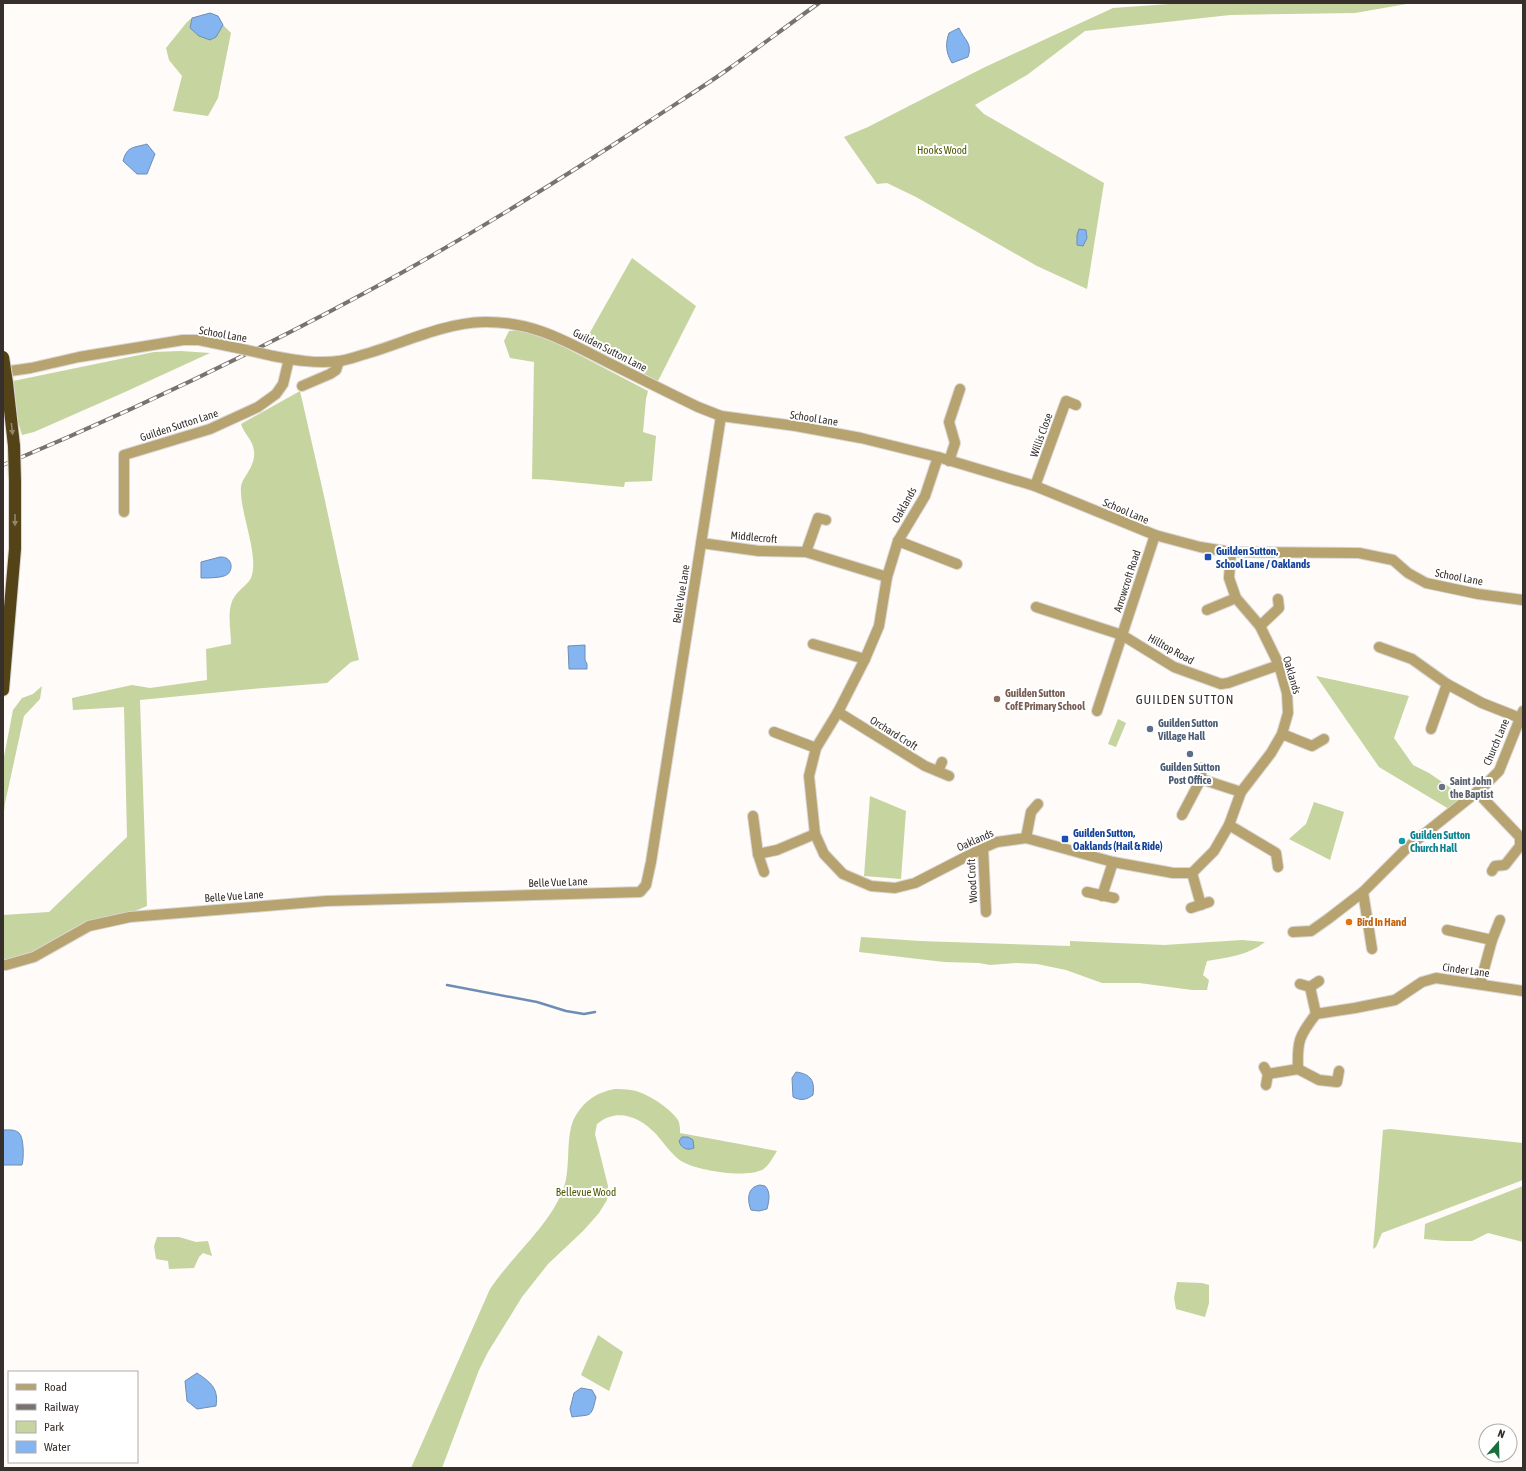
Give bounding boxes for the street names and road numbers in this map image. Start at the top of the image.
street label: School Lane [198,324,248,344]
street label: Guilden Sutton Lane [571,326,649,374]
street label: Guilden Sutton Lane [138,407,220,443]
street label: School Lane [789,408,839,428]
street label: Willis Close [1027,411,1055,459]
street label: Oaklands [889,485,919,525]
street label: School Lane [1101,496,1151,526]
street label: Middlecroft [730,529,778,545]
street label: Arrowcroft Road [1111,548,1143,614]
street label: Belle Vue Lane [670,564,692,624]
street label: School Lane [1434,566,1484,588]
street label: Hilltop Road [1146,631,1196,667]
street label: Oaklands [1281,655,1303,695]
street label: Orchard Croft [868,714,920,752]
street label: Church Lane [1481,717,1511,767]
street label: Oaklands [955,827,995,853]
street label: Wood Croft [965,859,979,903]
street label: Belle Vue Lane [528,875,588,889]
street label: Belle Vue Lane [204,888,264,904]
street label: Cinder Lane [1442,961,1490,979]

